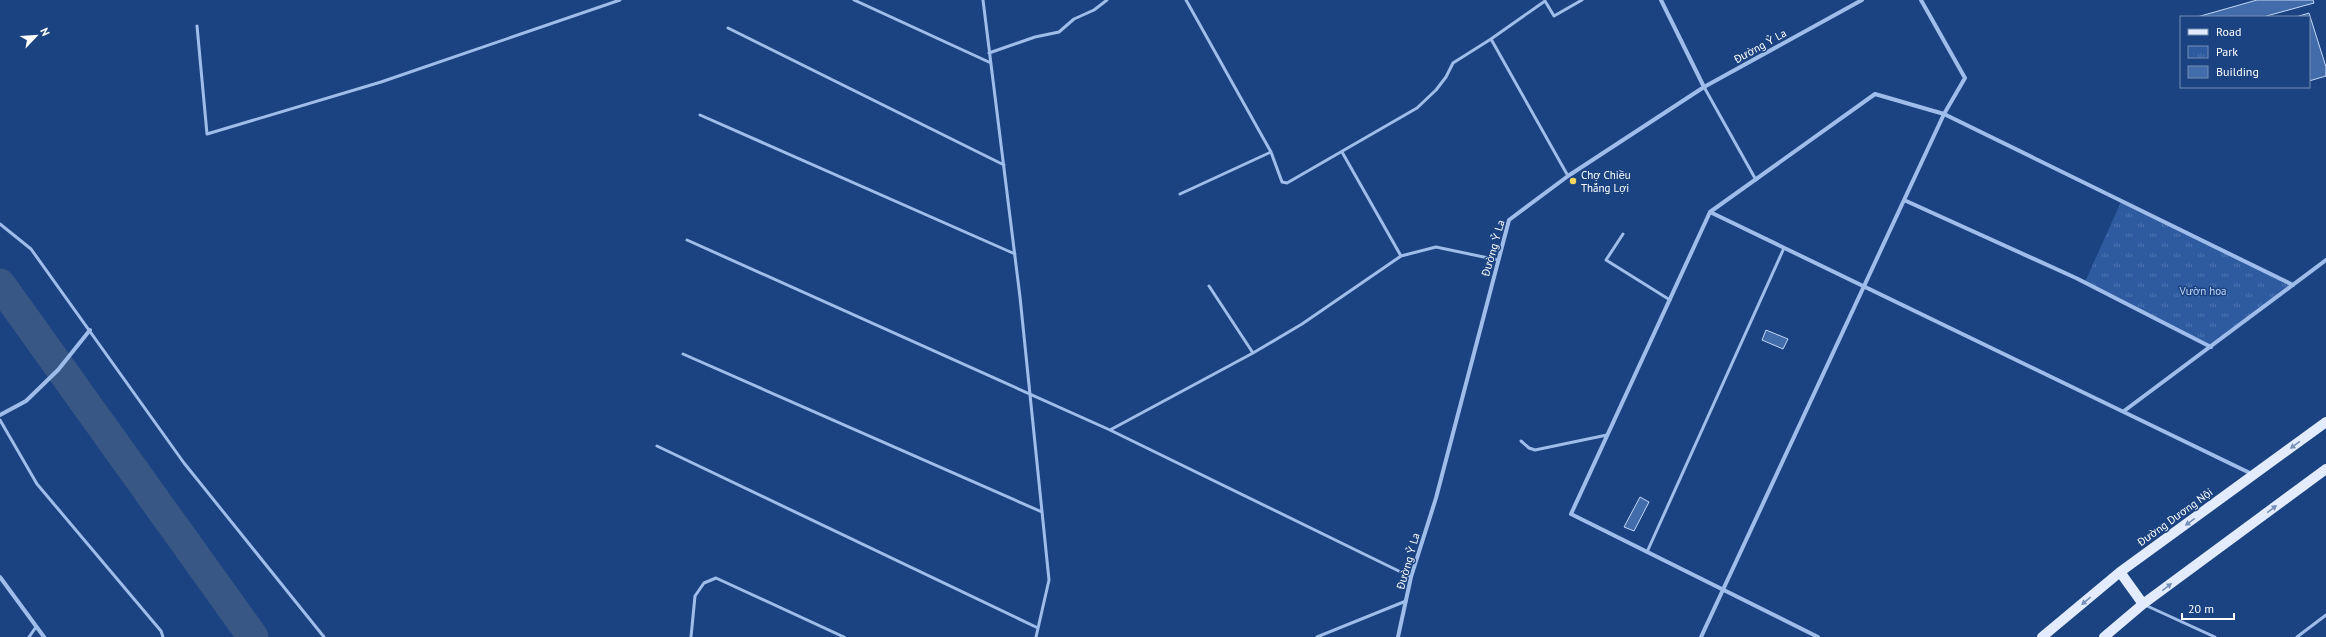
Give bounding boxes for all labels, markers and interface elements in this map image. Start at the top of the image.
north arrow [16,16,56,56]
legend [2180,16,2310,88]
text: Road [2216,24,2241,39]
text: N [37,26,53,38]
street label: Đường Ỷ La [1730,26,1789,67]
text: Park [2216,44,2238,59]
text: Building [2216,64,2259,79]
place label: Chợ Chiều Thắng Lợi [1581,168,1631,195]
marker: Chợ Chiều Thắng Lợi [1568,176,1578,186]
street label: Đường Ỷ La [1478,218,1508,279]
park label: Vườn hoa [2178,284,2227,298]
one-way arrow [2289,441,2300,449]
street label: Đường Dương Nội [2134,485,2215,550]
one-way arrow [2266,505,2277,514]
one-way arrow [2184,518,2195,526]
street label: Đường Ỷ La [1393,531,1423,592]
one-way arrow [2162,583,2172,591]
scale bar [2182,595,2234,621]
one-way arrow [2081,596,2092,605]
text: 20 m [2188,601,2214,616]

